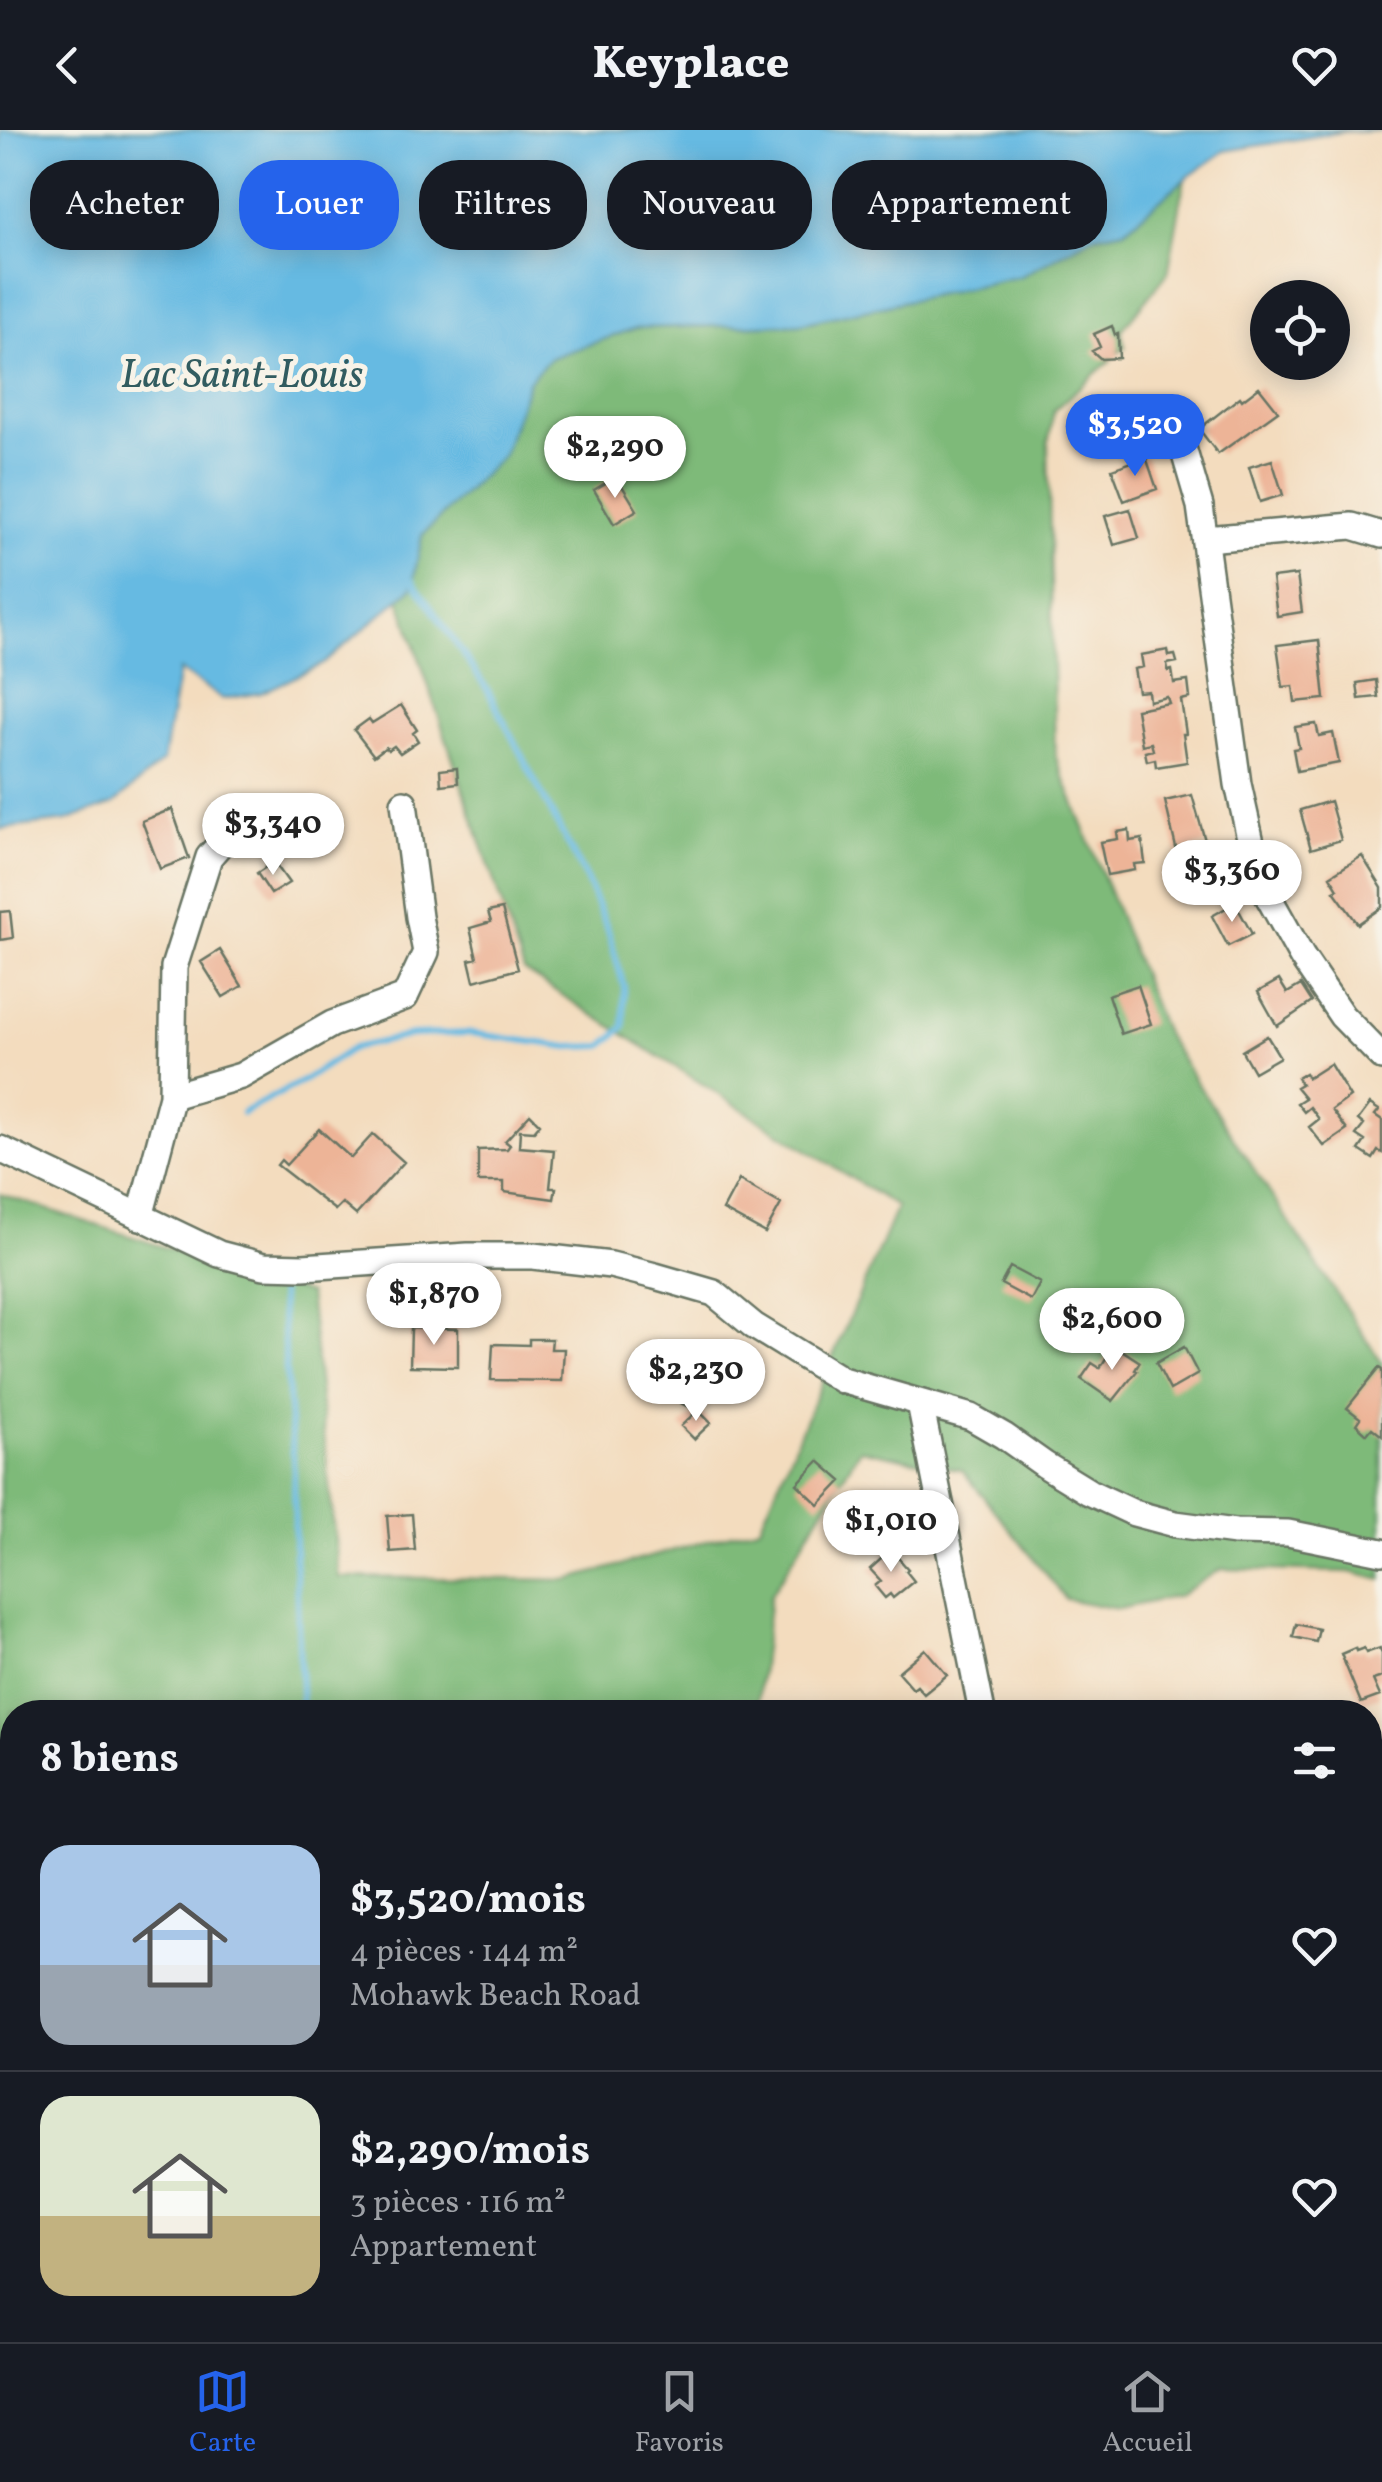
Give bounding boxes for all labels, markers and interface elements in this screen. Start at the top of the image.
text: Keyplace [593,34,789,97]
icon: back [40,38,95,93]
icon: heart [1287,38,1342,93]
chip: Acheter [30,160,219,250]
chip: Louer [239,160,399,250]
chip: Filtres [419,160,587,250]
chip: Nouveau [607,160,812,250]
chip: Appartement [832,160,1107,250]
map controls [1250,280,1350,380]
button: locate [1250,280,1350,380]
water label: Lac Saint-Louis [121,349,363,405]
pin: $3,520 [1054,394,1216,479]
text: $3,520 [1088,404,1182,448]
pin: $2,290 [534,416,696,501]
text: $2,290 [566,426,664,470]
pin: $3,340 [192,793,354,878]
text: $3,340 [224,803,322,847]
pin: $3,360 [1151,840,1313,925]
text: $3,360 [1184,850,1280,894]
pin: $1,870 [353,1263,515,1348]
text: $1,870 [388,1273,480,1317]
pin: $2,600 [1031,1288,1193,1373]
text: $2,600 [1061,1298,1163,1342]
pin: $2,230 [615,1339,777,1424]
text: $2,230 [648,1349,744,1393]
pin: $1,010 [810,1490,972,1575]
text: $1,010 [845,1500,937,1544]
text: 8 biens [40,1731,179,1790]
icon: filters [1287,1733,1342,1788]
text: $3,520/mois [350,1872,586,1931]
icon: home [120,1885,240,2005]
icon: heart [1287,1918,1342,1973]
text: 4 pièces · 144 m² [350,1931,578,1975]
text: Mohawk Beach Road [350,1975,641,2019]
text: $2,290/mois [350,2123,590,2182]
icon: home [120,2136,240,2256]
icon: heart [1287,2169,1342,2224]
text: 3 pièces · 116 m² [350,2182,566,2226]
text: Appartement [350,2226,537,2270]
tab: Carte [189,2364,256,2463]
tab: Favoris [635,2364,724,2463]
tab: Accueil [1103,2364,1193,2463]

